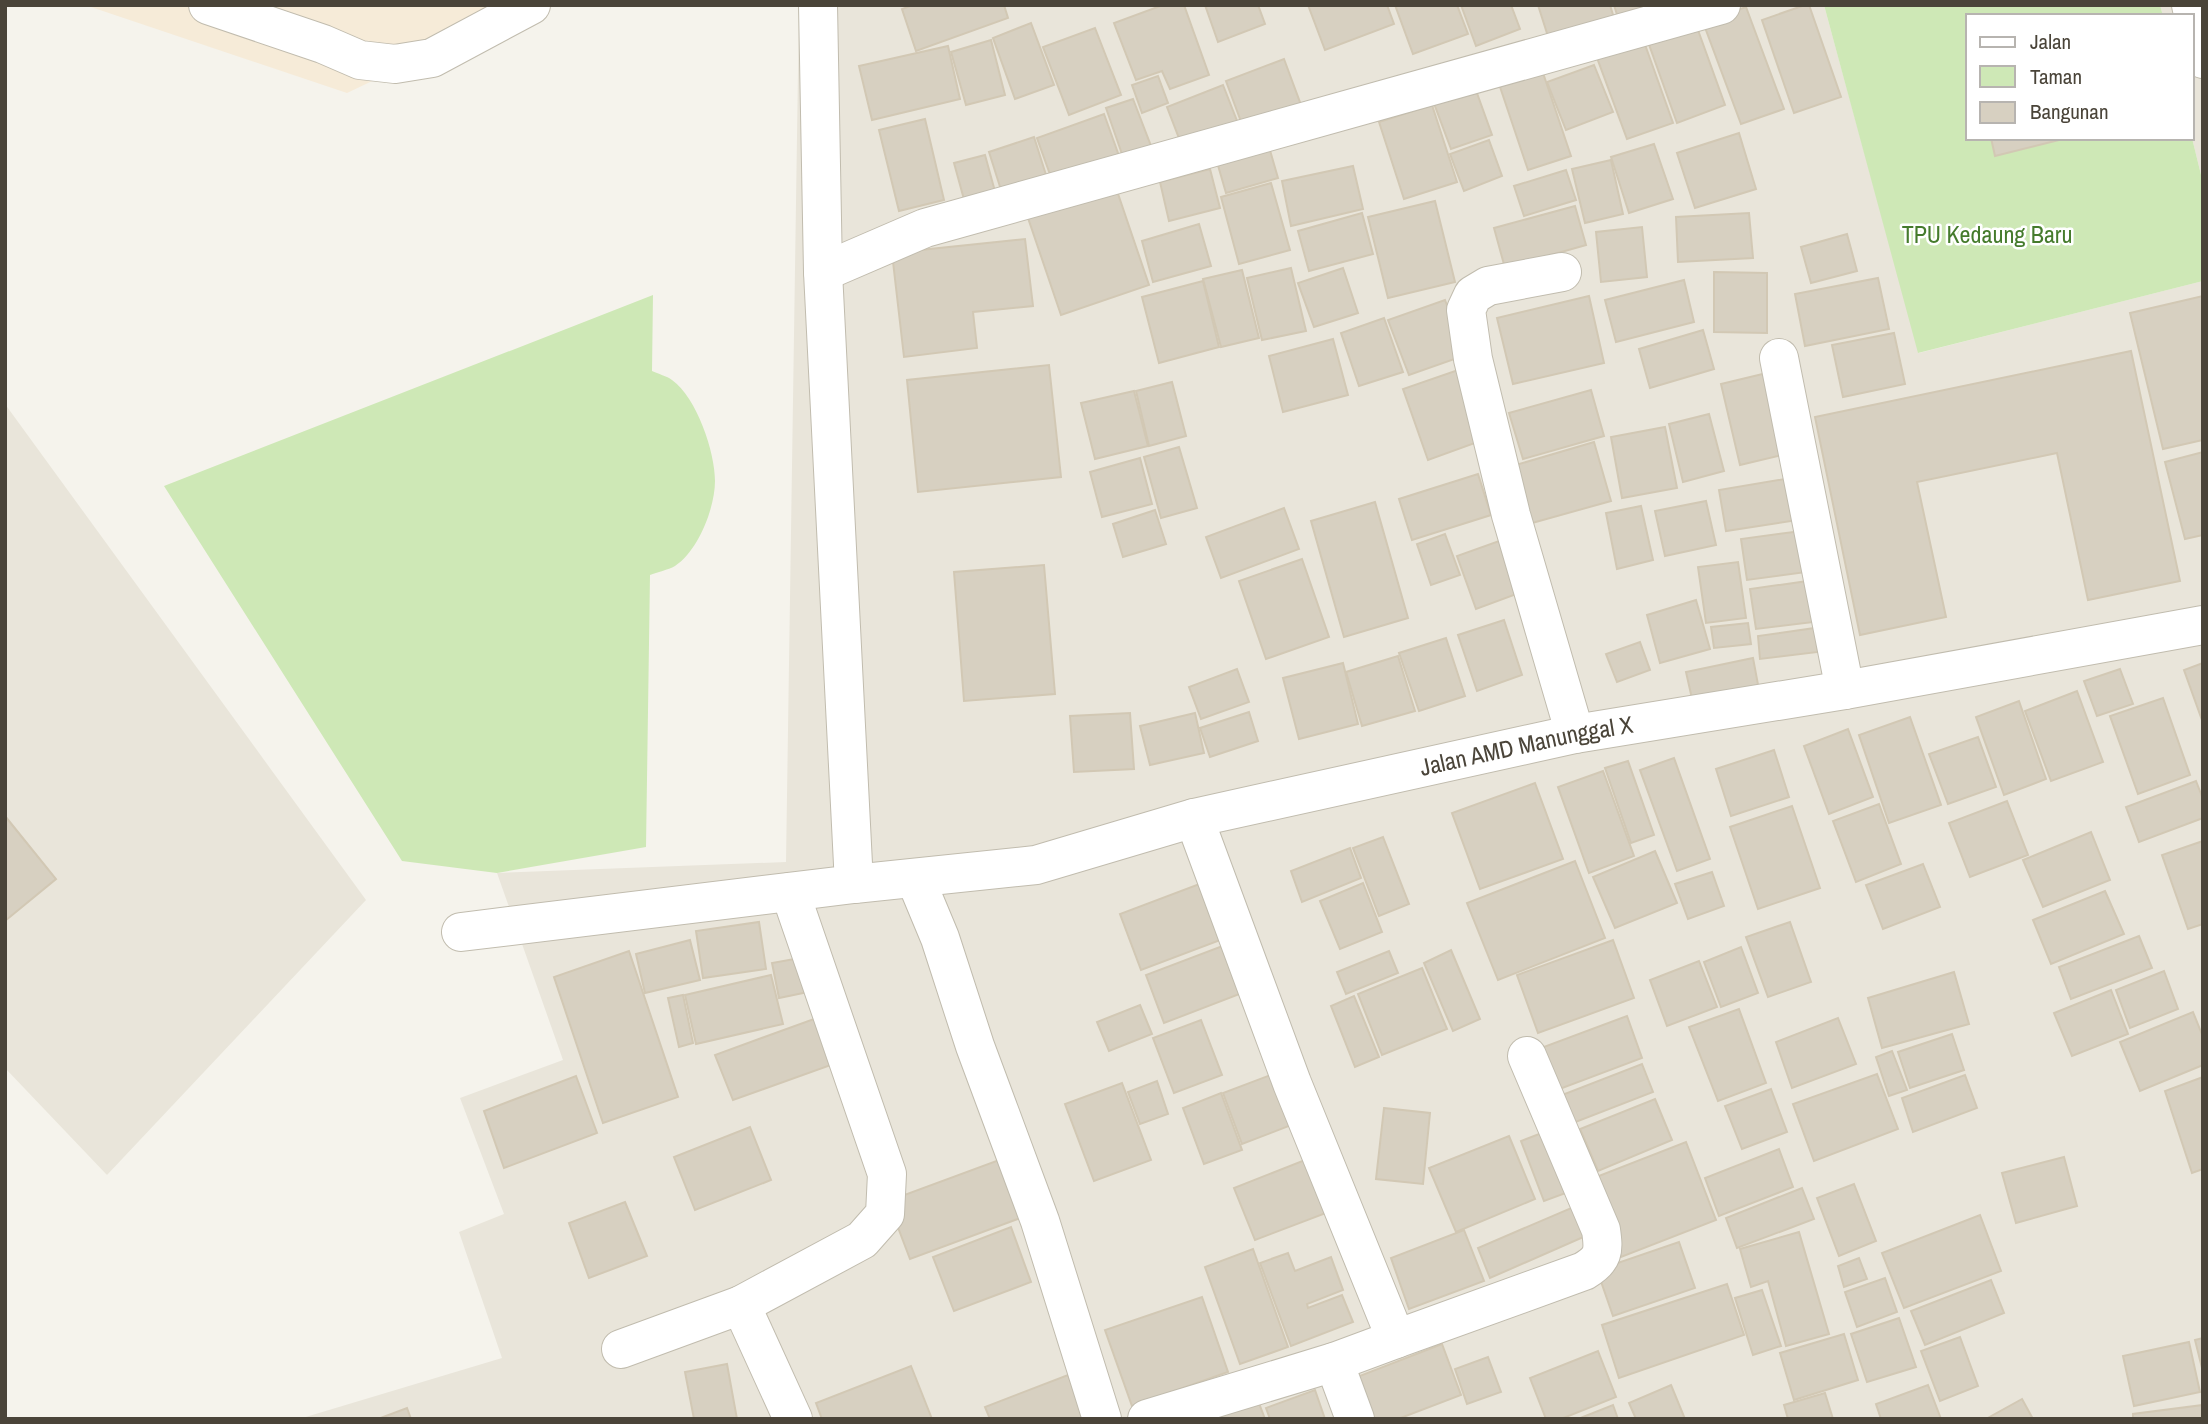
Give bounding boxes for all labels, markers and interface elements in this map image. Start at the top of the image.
legend [1966,14,2194,140]
text: Jalan [2030,27,2071,56]
text: Taman [2030,62,2082,91]
text: Bangunan [2030,97,2109,126]
park label: TPU Kedaung Baru [1902,218,2072,250]
street label: Jalan AMD Manunggal X [1417,708,1636,783]

